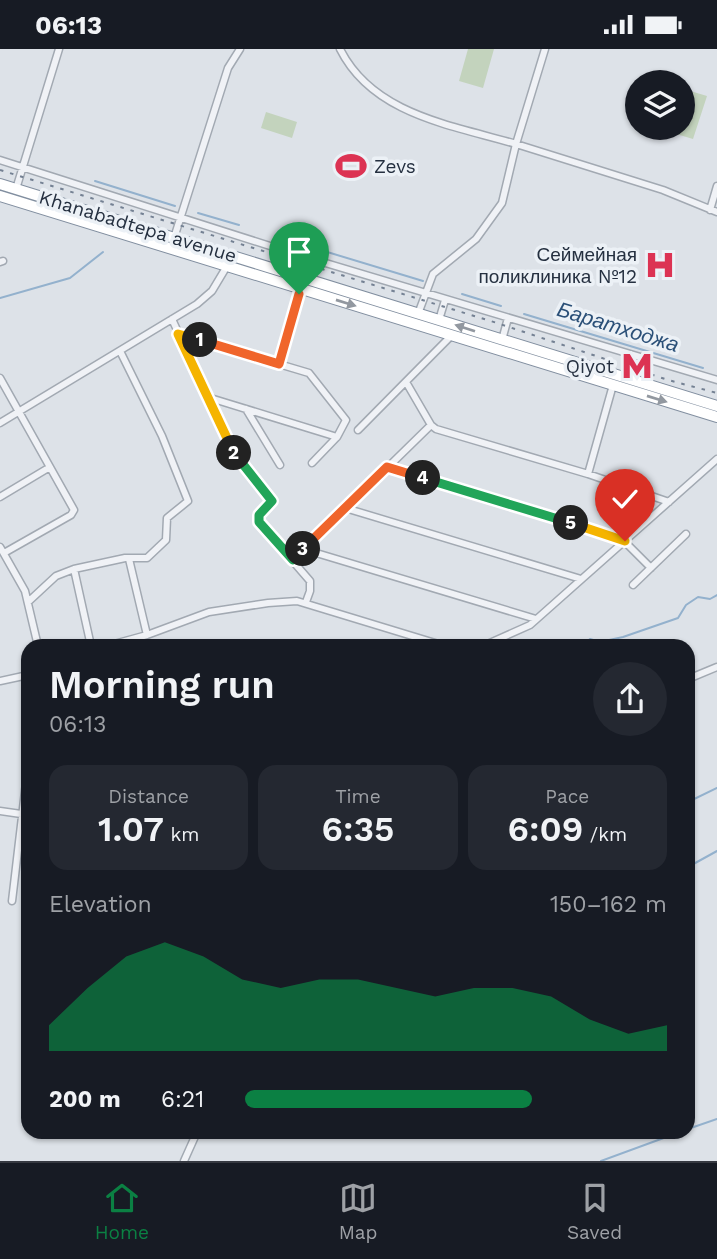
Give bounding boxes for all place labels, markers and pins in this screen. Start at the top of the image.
sports icon: Zevs [334,149,368,183]
place label: Zevs [374,155,416,178]
pin [269,222,329,294]
place label: Сеймейная поликлиника №12 [478,243,637,288]
hospital icon: Сеймейная поликлиника №12 [643,248,677,282]
pin: 1 [182,323,218,357]
metro station icon: Qiyot [620,349,654,383]
place label: Qiyot [566,355,614,378]
pin: 2 [216,435,252,471]
pin: 4 [406,461,440,495]
pin [595,469,655,541]
pin: 5 [554,505,588,540]
pin: 3 [286,531,320,567]

